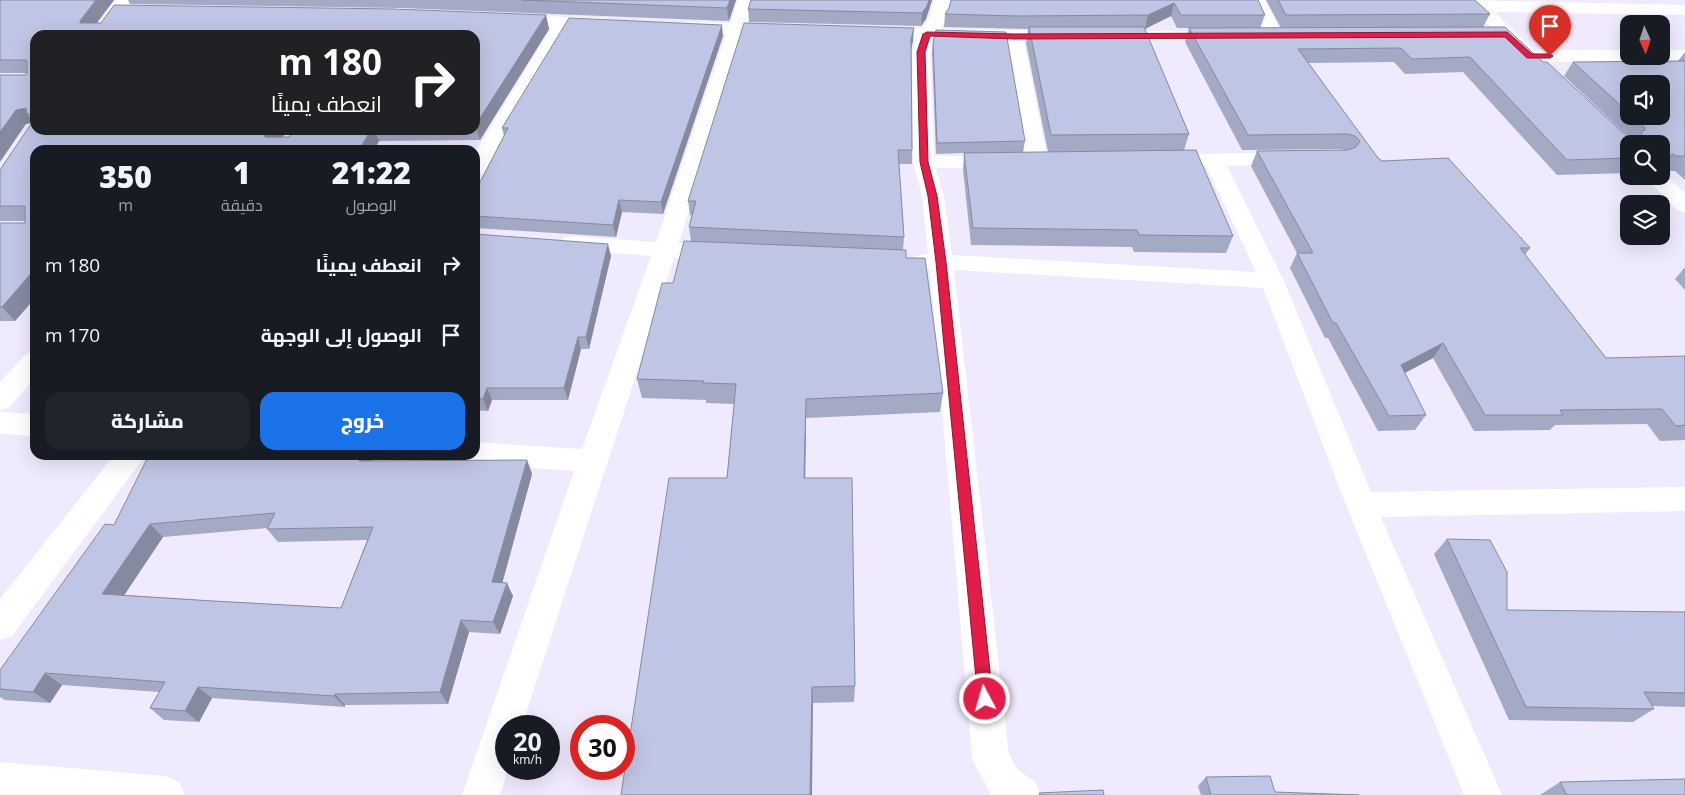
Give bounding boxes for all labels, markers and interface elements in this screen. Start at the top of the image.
pin [1529,5,1571,56]
icon: arrive [1536,12,1564,40]
north arrow [1620,15,1670,65]
map controls [1620,15,1670,245]
text: 180 m [278,38,382,85]
icon: right [400,50,465,115]
button: sound [1620,75,1670,125]
text: انعطف يمينًا [271,88,382,118]
button: search [1620,135,1670,185]
text: 1 [233,152,251,193]
text: 21:22 [332,152,411,193]
text: 350 [99,156,152,197]
text: m [118,194,133,216]
text: دقيقة [221,194,263,216]
text: الوصول [346,194,397,216]
button: layers [1620,195,1670,245]
icon: right [437,251,465,279]
text: 180 m [45,252,100,278]
text: انعطف يمينًا [316,252,422,278]
icon: arrive [437,321,465,349]
text: 170 m [45,322,100,348]
text: الوصول إلى الوجهة [261,322,422,348]
button: مشاركة [45,392,250,450]
button: خروج [260,392,465,450]
position arrow [958,672,1010,724]
speed limit sign: 30 [570,715,635,780]
text: 20 [513,724,542,758]
text: km/h [513,751,542,768]

